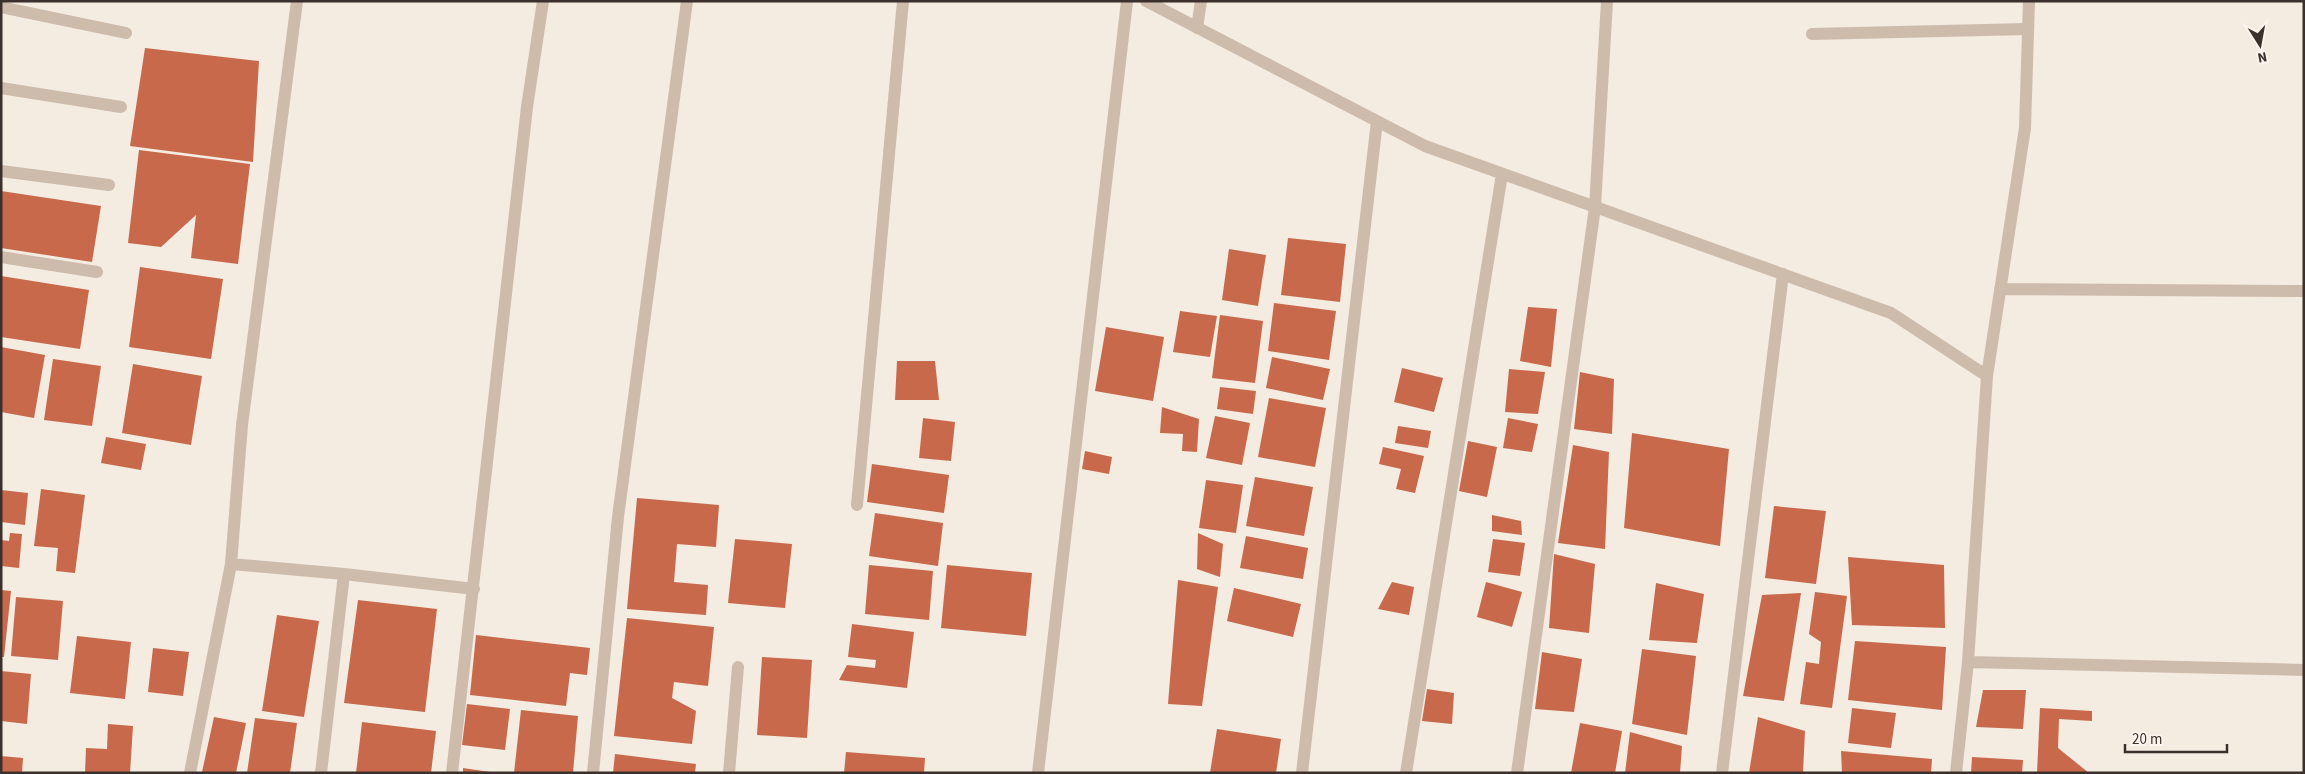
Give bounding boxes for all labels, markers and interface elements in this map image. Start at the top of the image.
north arrow [2235,20,2285,70]
text: N [2256,46,2269,67]
scale bar [2125,722,2228,754]
text: 20 m [2132,729,2162,750]

